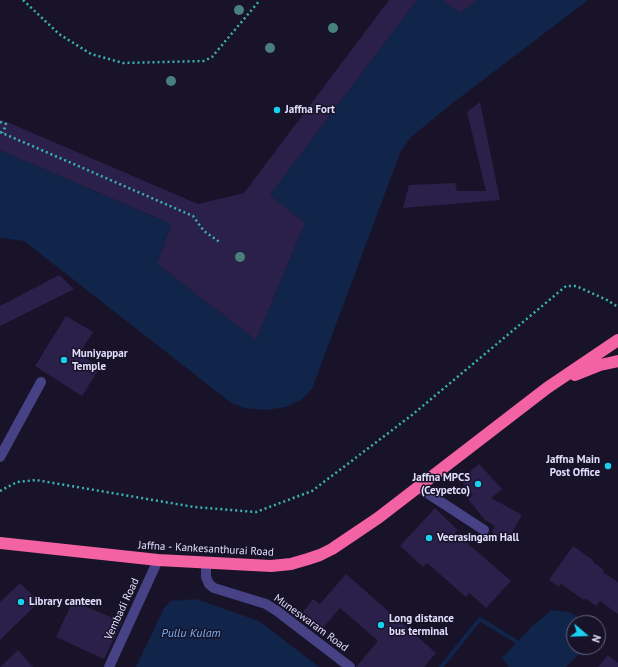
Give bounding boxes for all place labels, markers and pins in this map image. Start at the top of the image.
place label: Jaffna Fort [285,103,335,117]
marker: Jaffna Fort [272,105,282,115]
place label: Muniyappar Temple [72,347,128,373]
marker: Muniyappar Temple [59,355,69,365]
place label: Jaffna Main Post Office [546,453,600,479]
marker: Jaffna Main Post Office [603,461,613,471]
place label: Jaffna MPCS (Ceypetco) [413,471,470,497]
marker: Jaffna MPCS (Ceypetco) [473,479,483,489]
place label: Veerasingam Hall [437,531,519,545]
marker: Veerasingam Hall [424,533,434,543]
place label: Library canteen [29,595,102,609]
marker: Library canteen [16,597,26,607]
place label: Long distance bus terminal [389,612,454,638]
marker: Long distance bus terminal [376,620,386,630]

